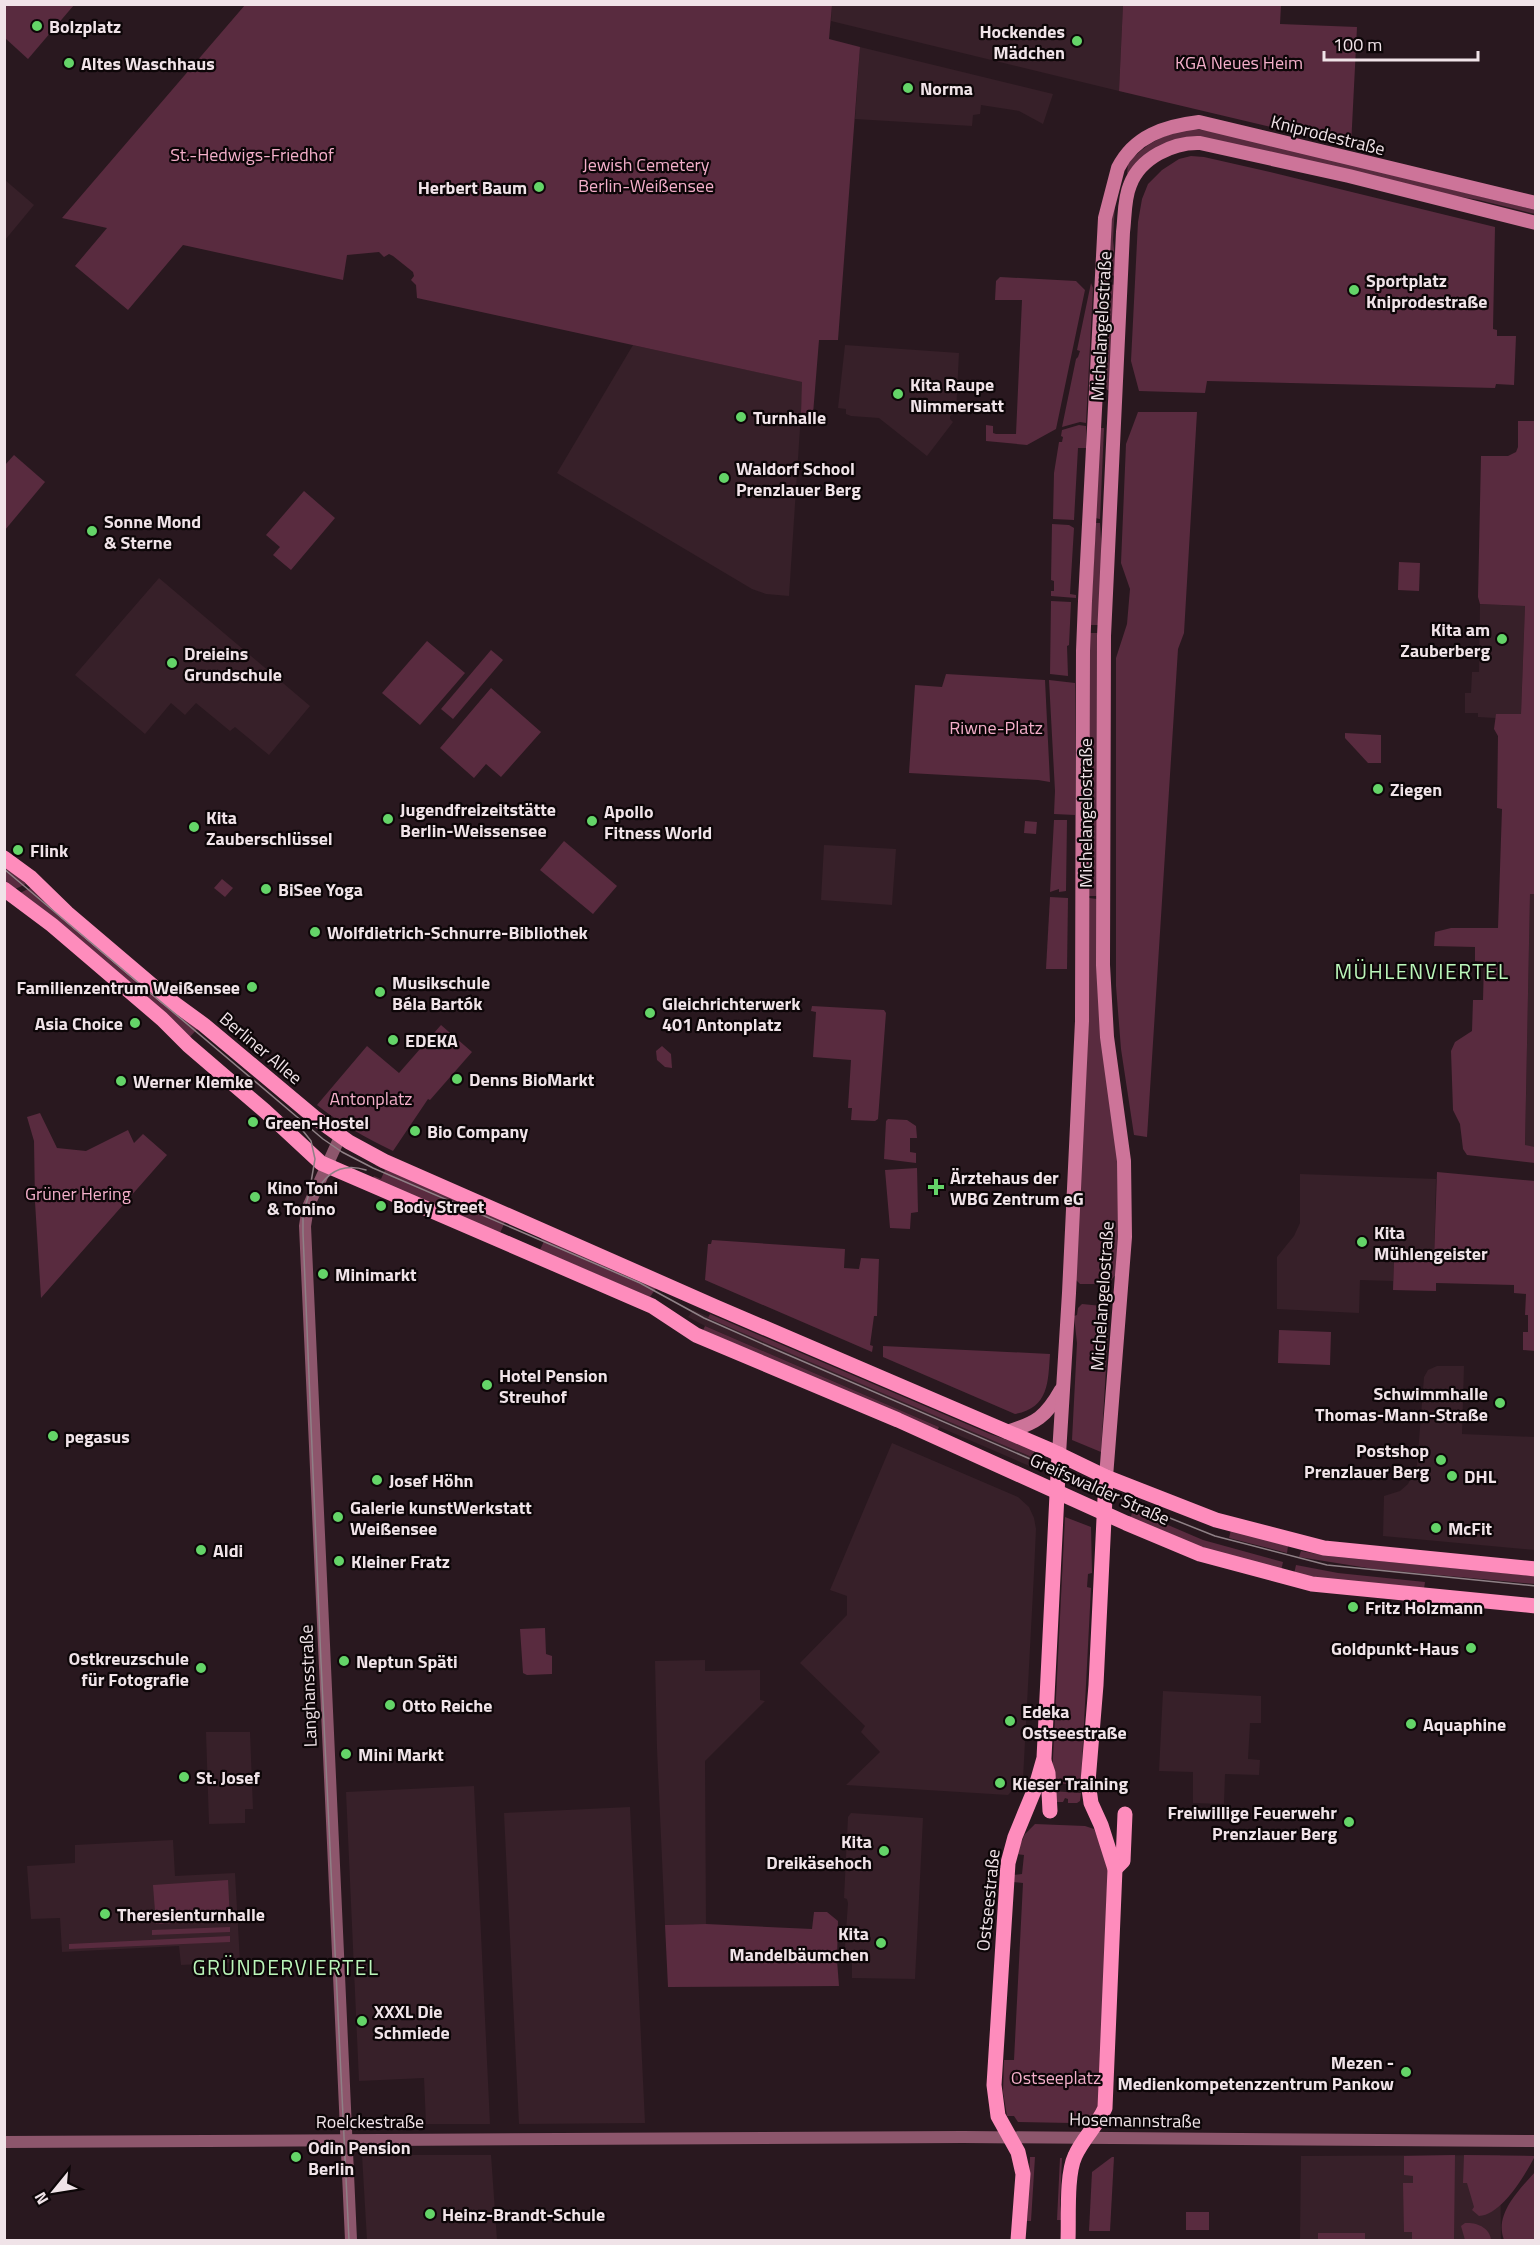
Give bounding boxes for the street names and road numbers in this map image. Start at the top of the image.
street label: Kniprodestraße [1268,108,1388,162]
street label: Michelangelostraße [1084,250,1118,402]
street label: Michelangelostraße [1072,738,1099,888]
street label: Berliner Allee [214,1005,308,1091]
street label: Michelangelostraße [1083,1220,1121,1372]
street label: Greifswalder Straße [1026,1446,1174,1532]
street label: Langhansstraße [292,1624,324,1748]
street label: Ostseestraße [969,1848,1007,1952]
street label: Hosemannstraße [1069,2105,1201,2135]
street label: Roelckestraße [316,2108,424,2135]

